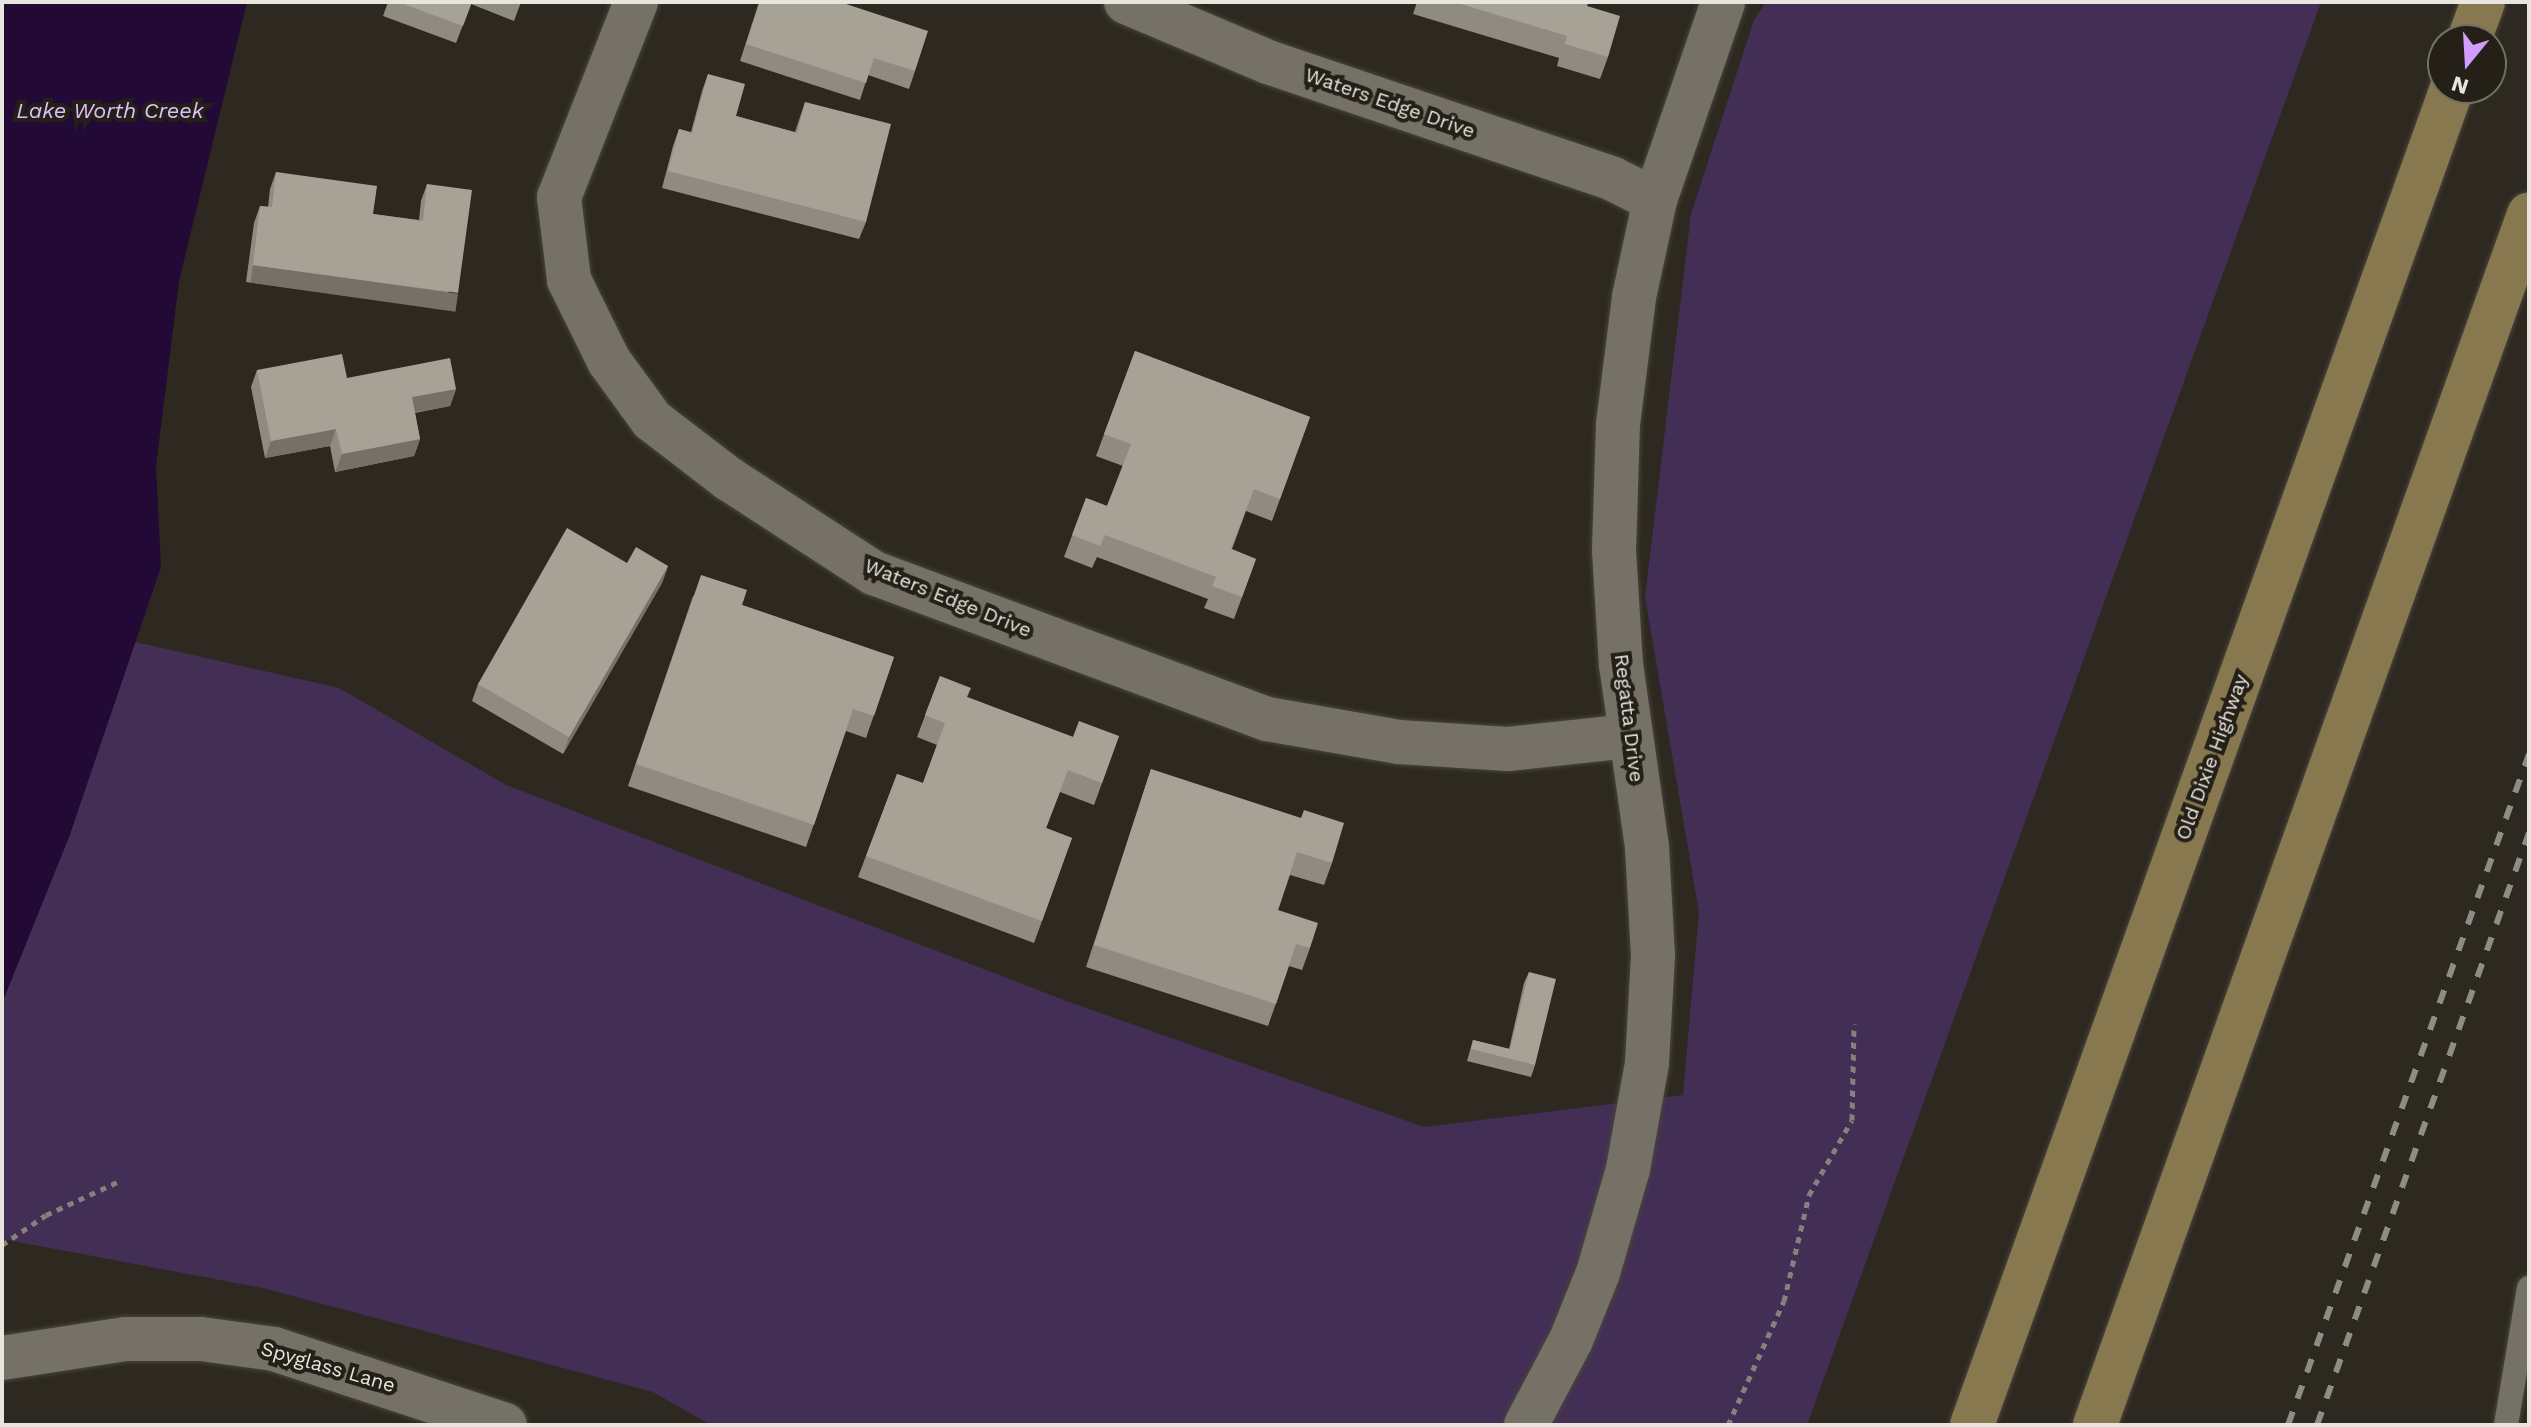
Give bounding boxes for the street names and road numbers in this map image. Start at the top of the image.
street label: Waters Edge Drive [1302,63,1478,143]
street label: Waters Edge Drive [861,554,1035,642]
street label: Regatta Drive [1609,652,1649,784]
street label: Old Dixie Highway [2171,671,2253,843]
street label: Spyglass Lane [258,1336,398,1398]

